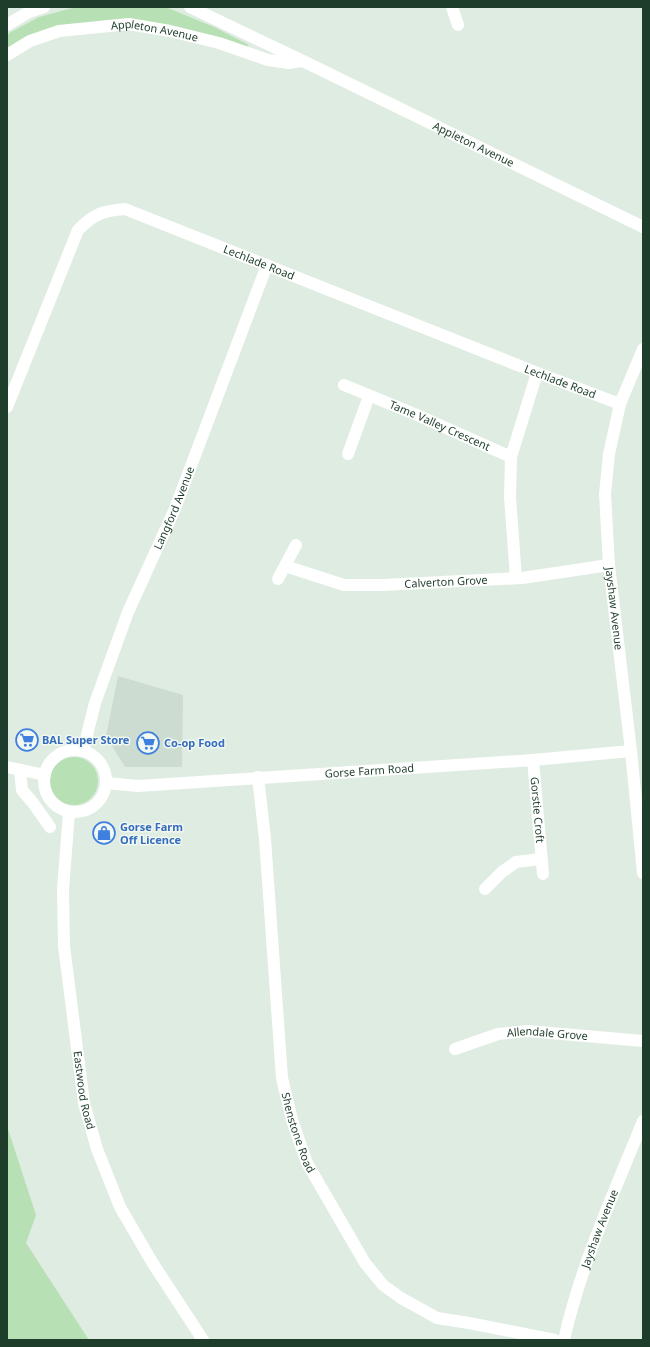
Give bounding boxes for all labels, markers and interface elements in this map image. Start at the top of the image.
street label: Appleton Avenue [110,16,200,45]
street label: Appleton Avenue [431,118,517,170]
street label: Lechlade Road [221,241,297,283]
street label: Lechlade Road [522,361,598,401]
street label: Tame Valley Crescent [387,396,493,454]
street label: Langford Avenue [149,464,197,552]
street label: Jayshaw Avenue [602,565,627,651]
street label: Calverton Grove [404,572,488,591]
supermarket icon: BAL Super Store [14,727,40,753]
supermarket icon: Co-op Food [135,730,161,756]
place label: BAL Super Store [42,732,130,747]
place label: Co-op Food [164,735,225,750]
street label: Gorse Farm Road [324,760,415,781]
street label: Gorstie Croft [528,776,548,843]
place label: Gorse Farm Off Licence [120,819,183,847]
shop icon: Gorse Farm Off Licence [91,820,117,846]
street label: Allendale Grove [506,1023,588,1043]
street label: Eastwood Road [70,1050,99,1131]
street label: Shenstone Road [279,1091,319,1175]
street label: Jayshaw Avenue [577,1187,621,1271]

